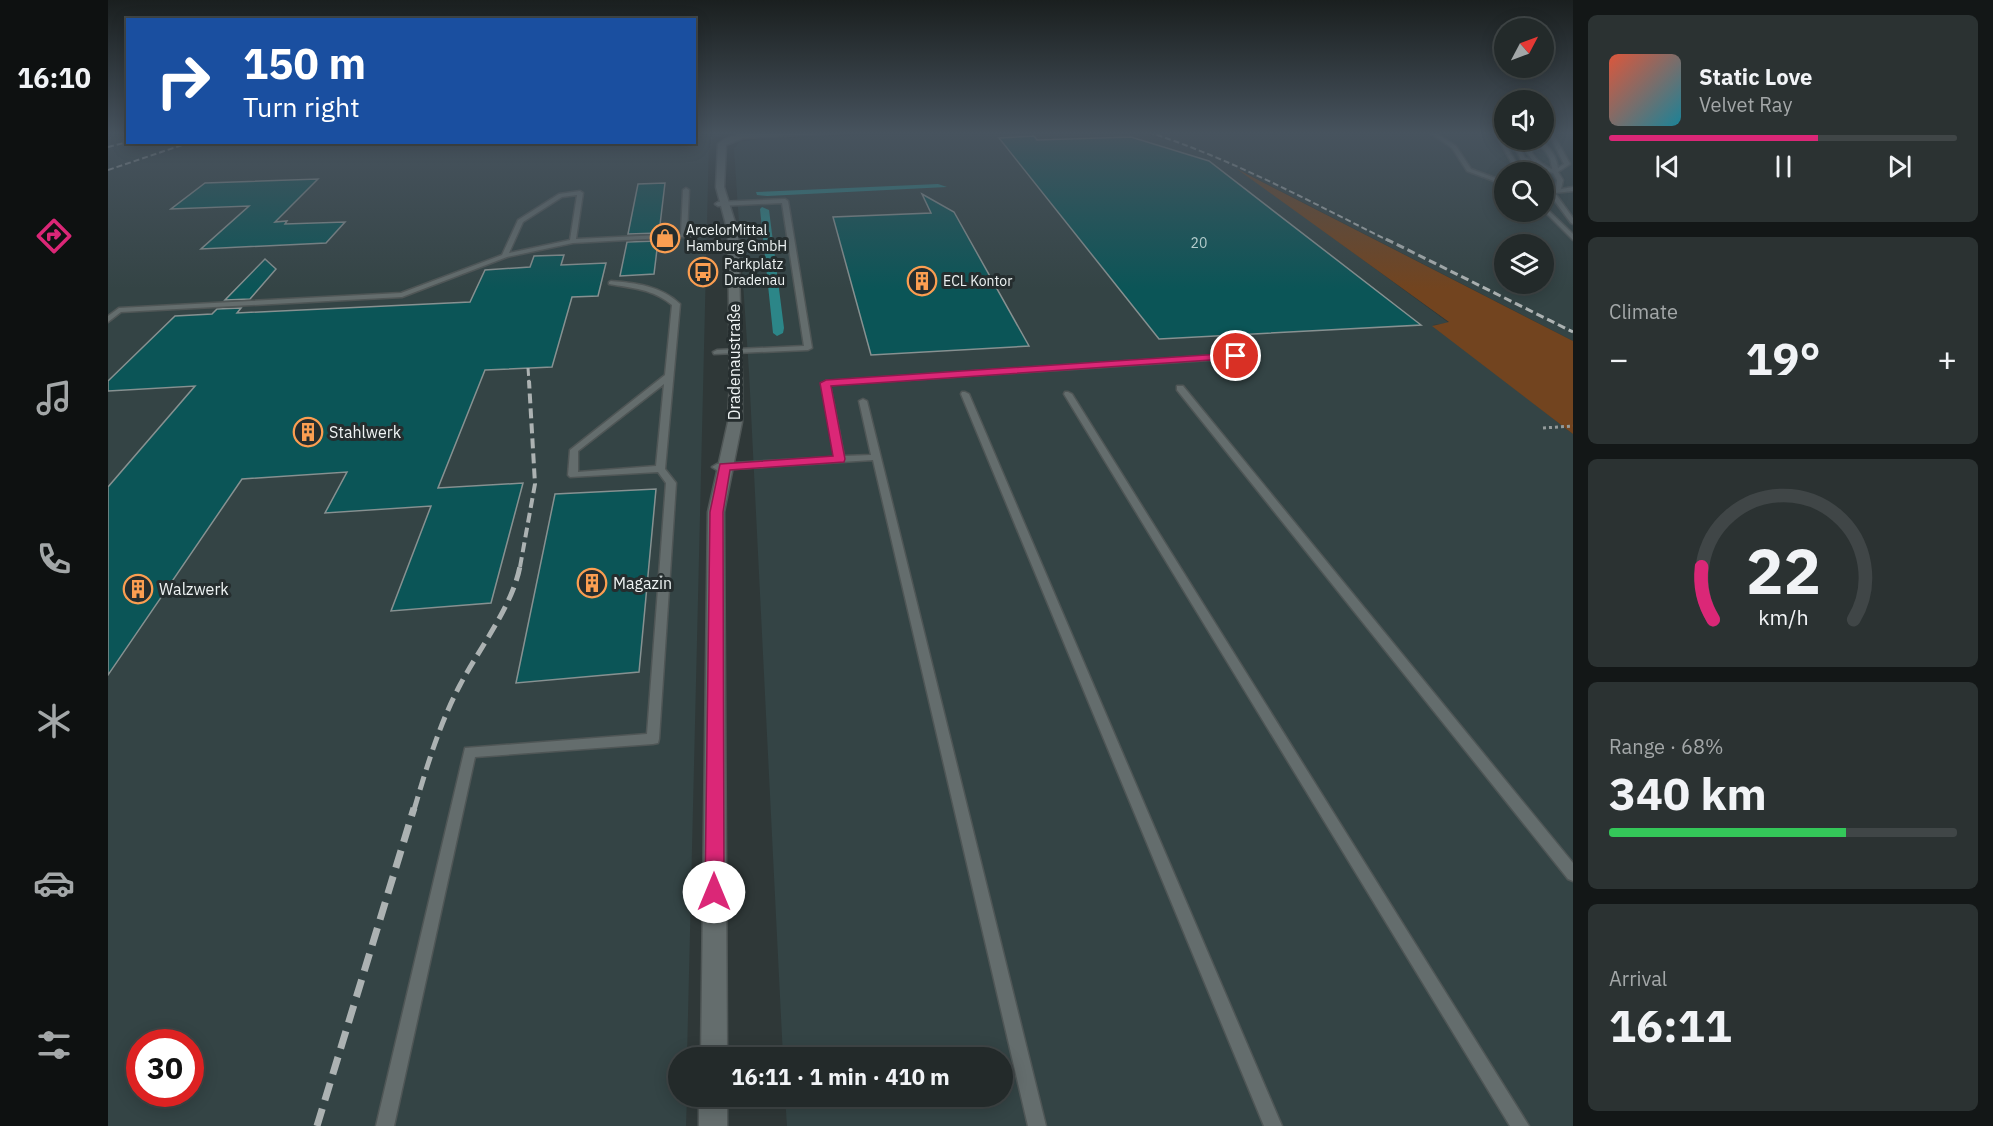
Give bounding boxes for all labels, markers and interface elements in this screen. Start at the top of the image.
north arrow [1494,18,1554,78]
map controls [1494,18,1554,294]
text: 150 m [243,36,366,91]
icon: right [144,42,222,120]
text: 16:10 [17,60,91,95]
text: Static Love [1699,62,1812,91]
text: Turn right [243,89,360,124]
button: sound [1494,90,1554,150]
text: Velvet Ray [1699,91,1792,118]
icon: previous [1651,150,1684,183]
icon: pause [1767,150,1800,183]
icon: next [1883,150,1916,183]
button: search [1494,162,1554,222]
icon: directions [33,215,75,257]
place label: ArcelorMittal Hamburg GmbH [686,221,787,255]
shop icon: ArcelorMittal Hamburg GmbH [649,222,681,254]
house number: 20 [1191,234,1207,252]
button: layers [1494,234,1554,294]
place label: Parkplatz Dradenau [724,255,785,289]
bus stop icon: Parkplatz Dradenau [687,256,719,288]
building icon: ECL Kontor [906,265,938,297]
place label: ECL Kontor [943,272,1012,290]
text: Climate [1609,298,1678,325]
street label: Dradenaustraße [724,304,744,420]
text: 19° [1745,329,1821,387]
pin [1210,330,1261,381]
text: − [1609,337,1629,380]
text: + [1937,337,1957,380]
icon: arrive [1219,339,1252,372]
icon: music [33,377,75,419]
building icon: Stahlwerk [292,416,324,448]
place label: Stahlwerk [329,422,402,442]
text: 22 [1746,530,1820,611]
icon: phone [33,538,75,580]
building icon: Magazin [576,567,608,599]
building icon: Walzwerk [122,573,154,605]
place label: Magazin [613,573,672,593]
place label: Walzwerk [159,579,229,599]
text: km/h [1758,603,1808,631]
icon: climate [33,700,75,742]
text: Range · 68% [1609,733,1724,760]
text: 340 km [1609,764,1767,822]
position arrow [682,860,746,924]
icon: car [33,862,75,904]
text: Arrival [1609,965,1667,992]
text: 16:11 [1609,996,1732,1054]
icon: filters [33,1024,75,1066]
speed limit sign: 30 [126,1029,204,1107]
text: 16:11 · 1 min · 410 m [731,1062,950,1091]

